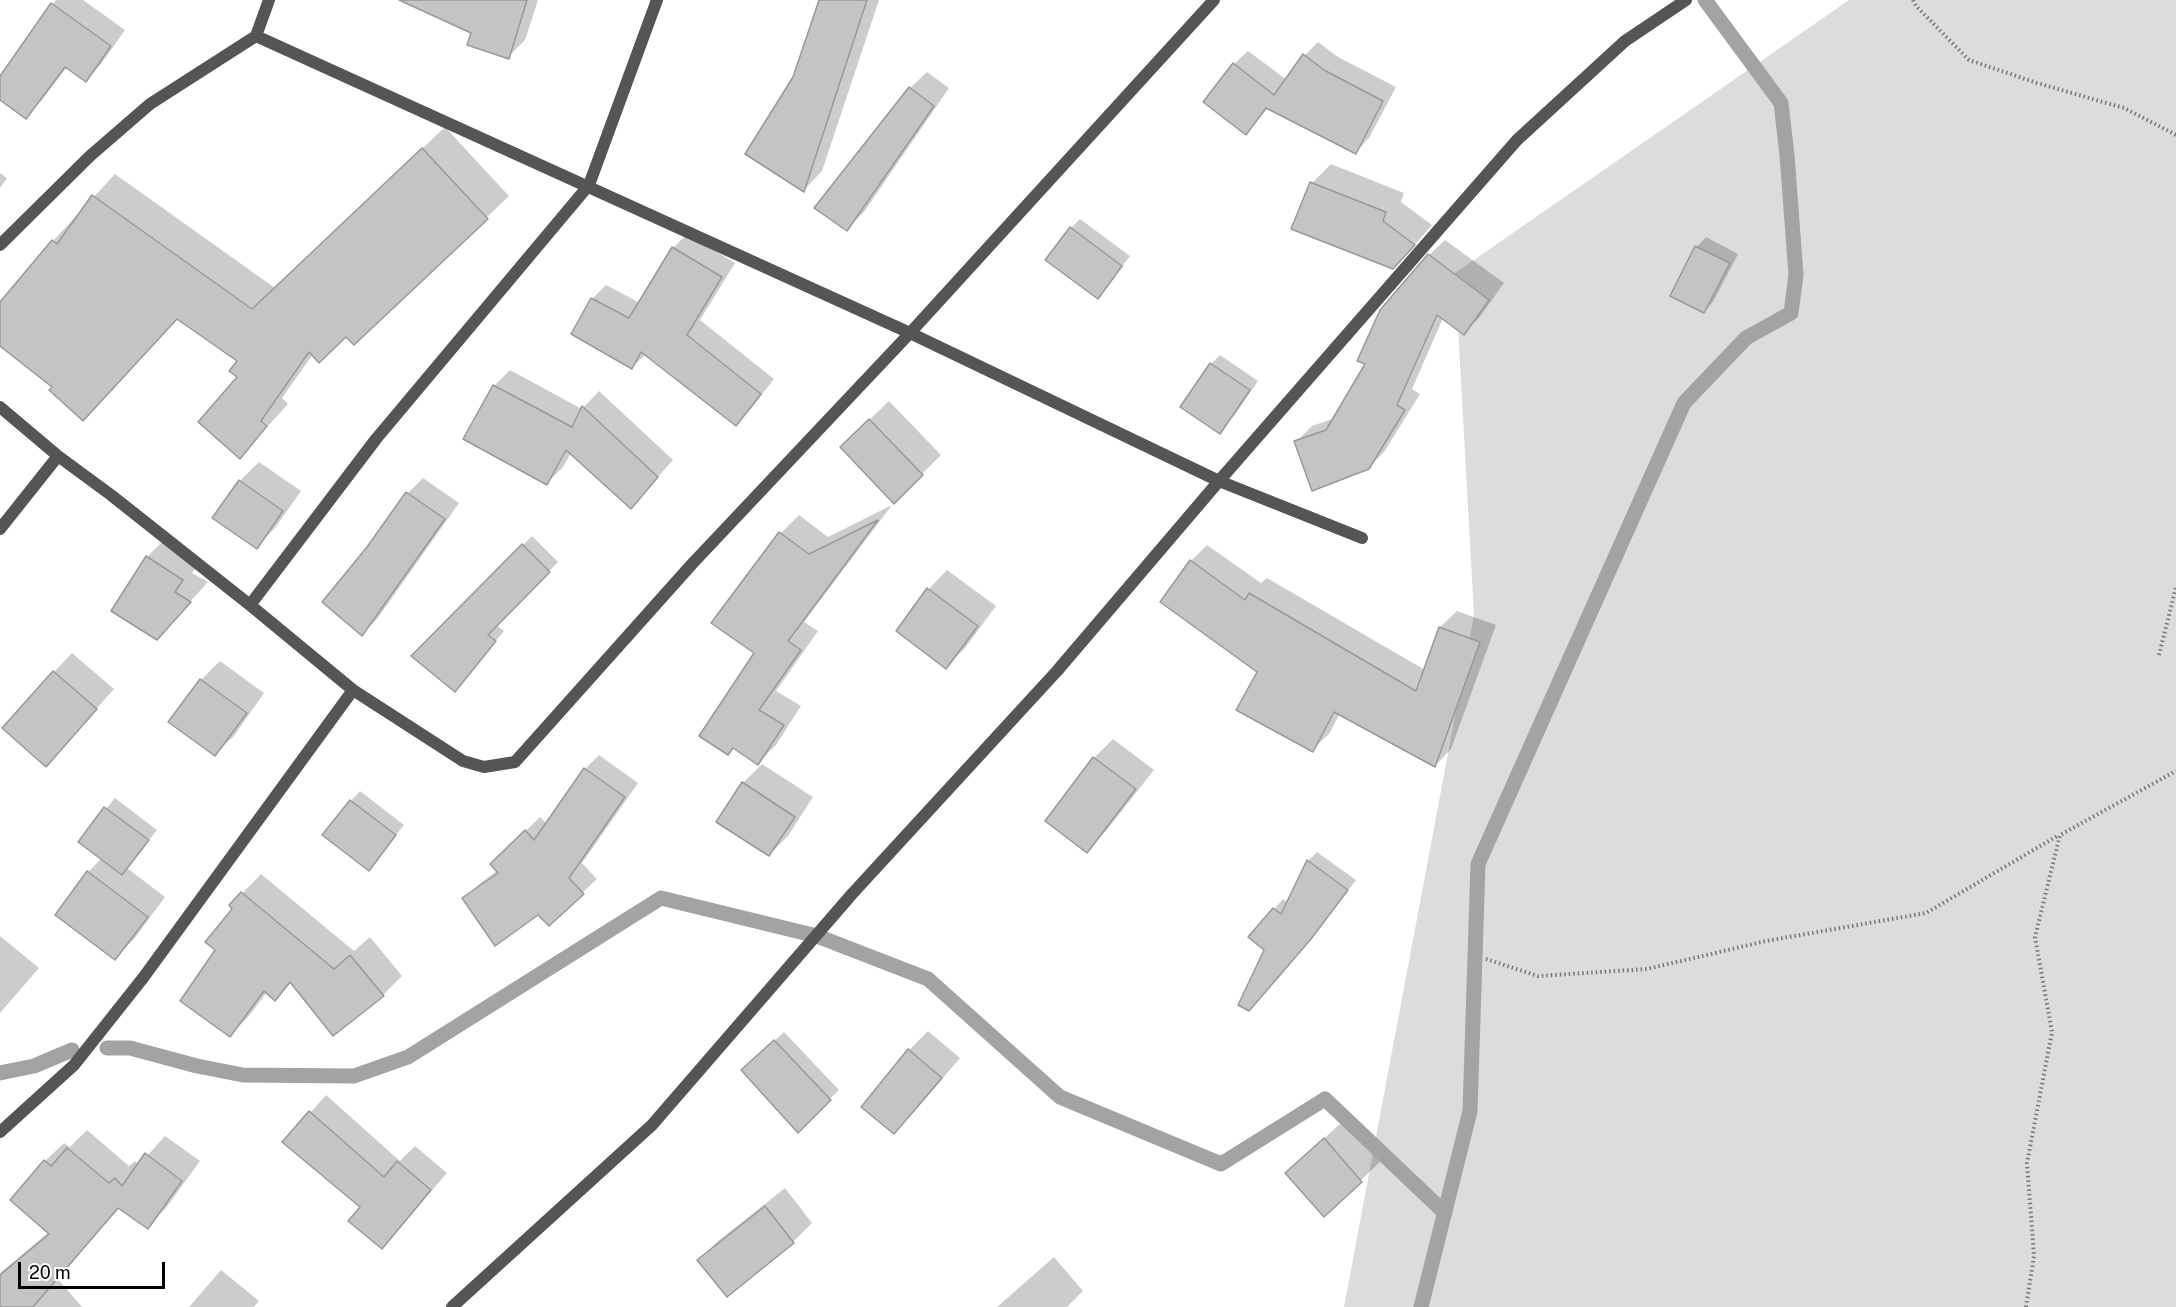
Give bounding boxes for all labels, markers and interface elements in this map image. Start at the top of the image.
scale bar [21,1250,168,1288]
text: 20 m [29,1262,71,1283]

